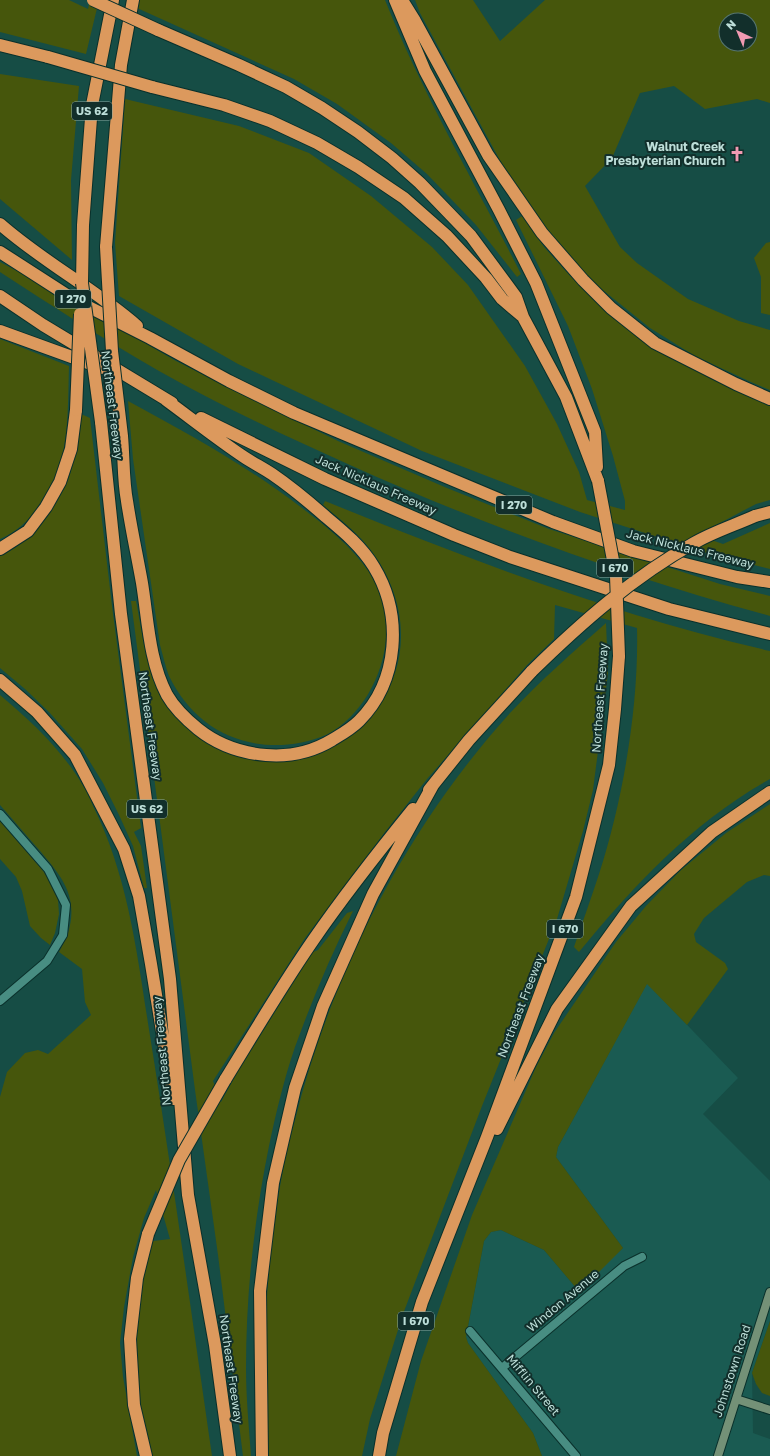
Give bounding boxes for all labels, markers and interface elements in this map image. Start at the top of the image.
north arrow [718,12,758,52]
text: N [723,17,738,32]
road number: US 62 [72,102,112,120]
place label: Walnut Creek Presbyterian Church [605,139,725,168]
church icon: Walnut Creek Presbyterian Church [728,145,746,163]
road number: I 270 [55,290,91,308]
street label: Northeast Freeway [98,350,127,461]
street label: Jack Nicklaus Freeway [313,451,439,518]
road number: I 270 [496,496,532,514]
street label: Jack Nicklaus Freeway [625,525,756,572]
road number: I 670 [597,559,633,577]
street label: Northeast Freeway [588,643,611,753]
street label: Northeast Freeway [135,671,166,781]
road number: US 62 [127,800,167,818]
road number: I 670 [547,920,583,938]
street label: Northeast Freeway [494,952,547,1060]
street label: Northeast Freeway [149,996,174,1106]
street label: Windon Avenue [524,1266,602,1335]
road number: I 670 [398,1312,434,1330]
street label: Northeast Freeway [216,1314,247,1424]
street label: Johnstown Road [710,1323,754,1419]
street label: Mifflin Street [503,1351,563,1419]

